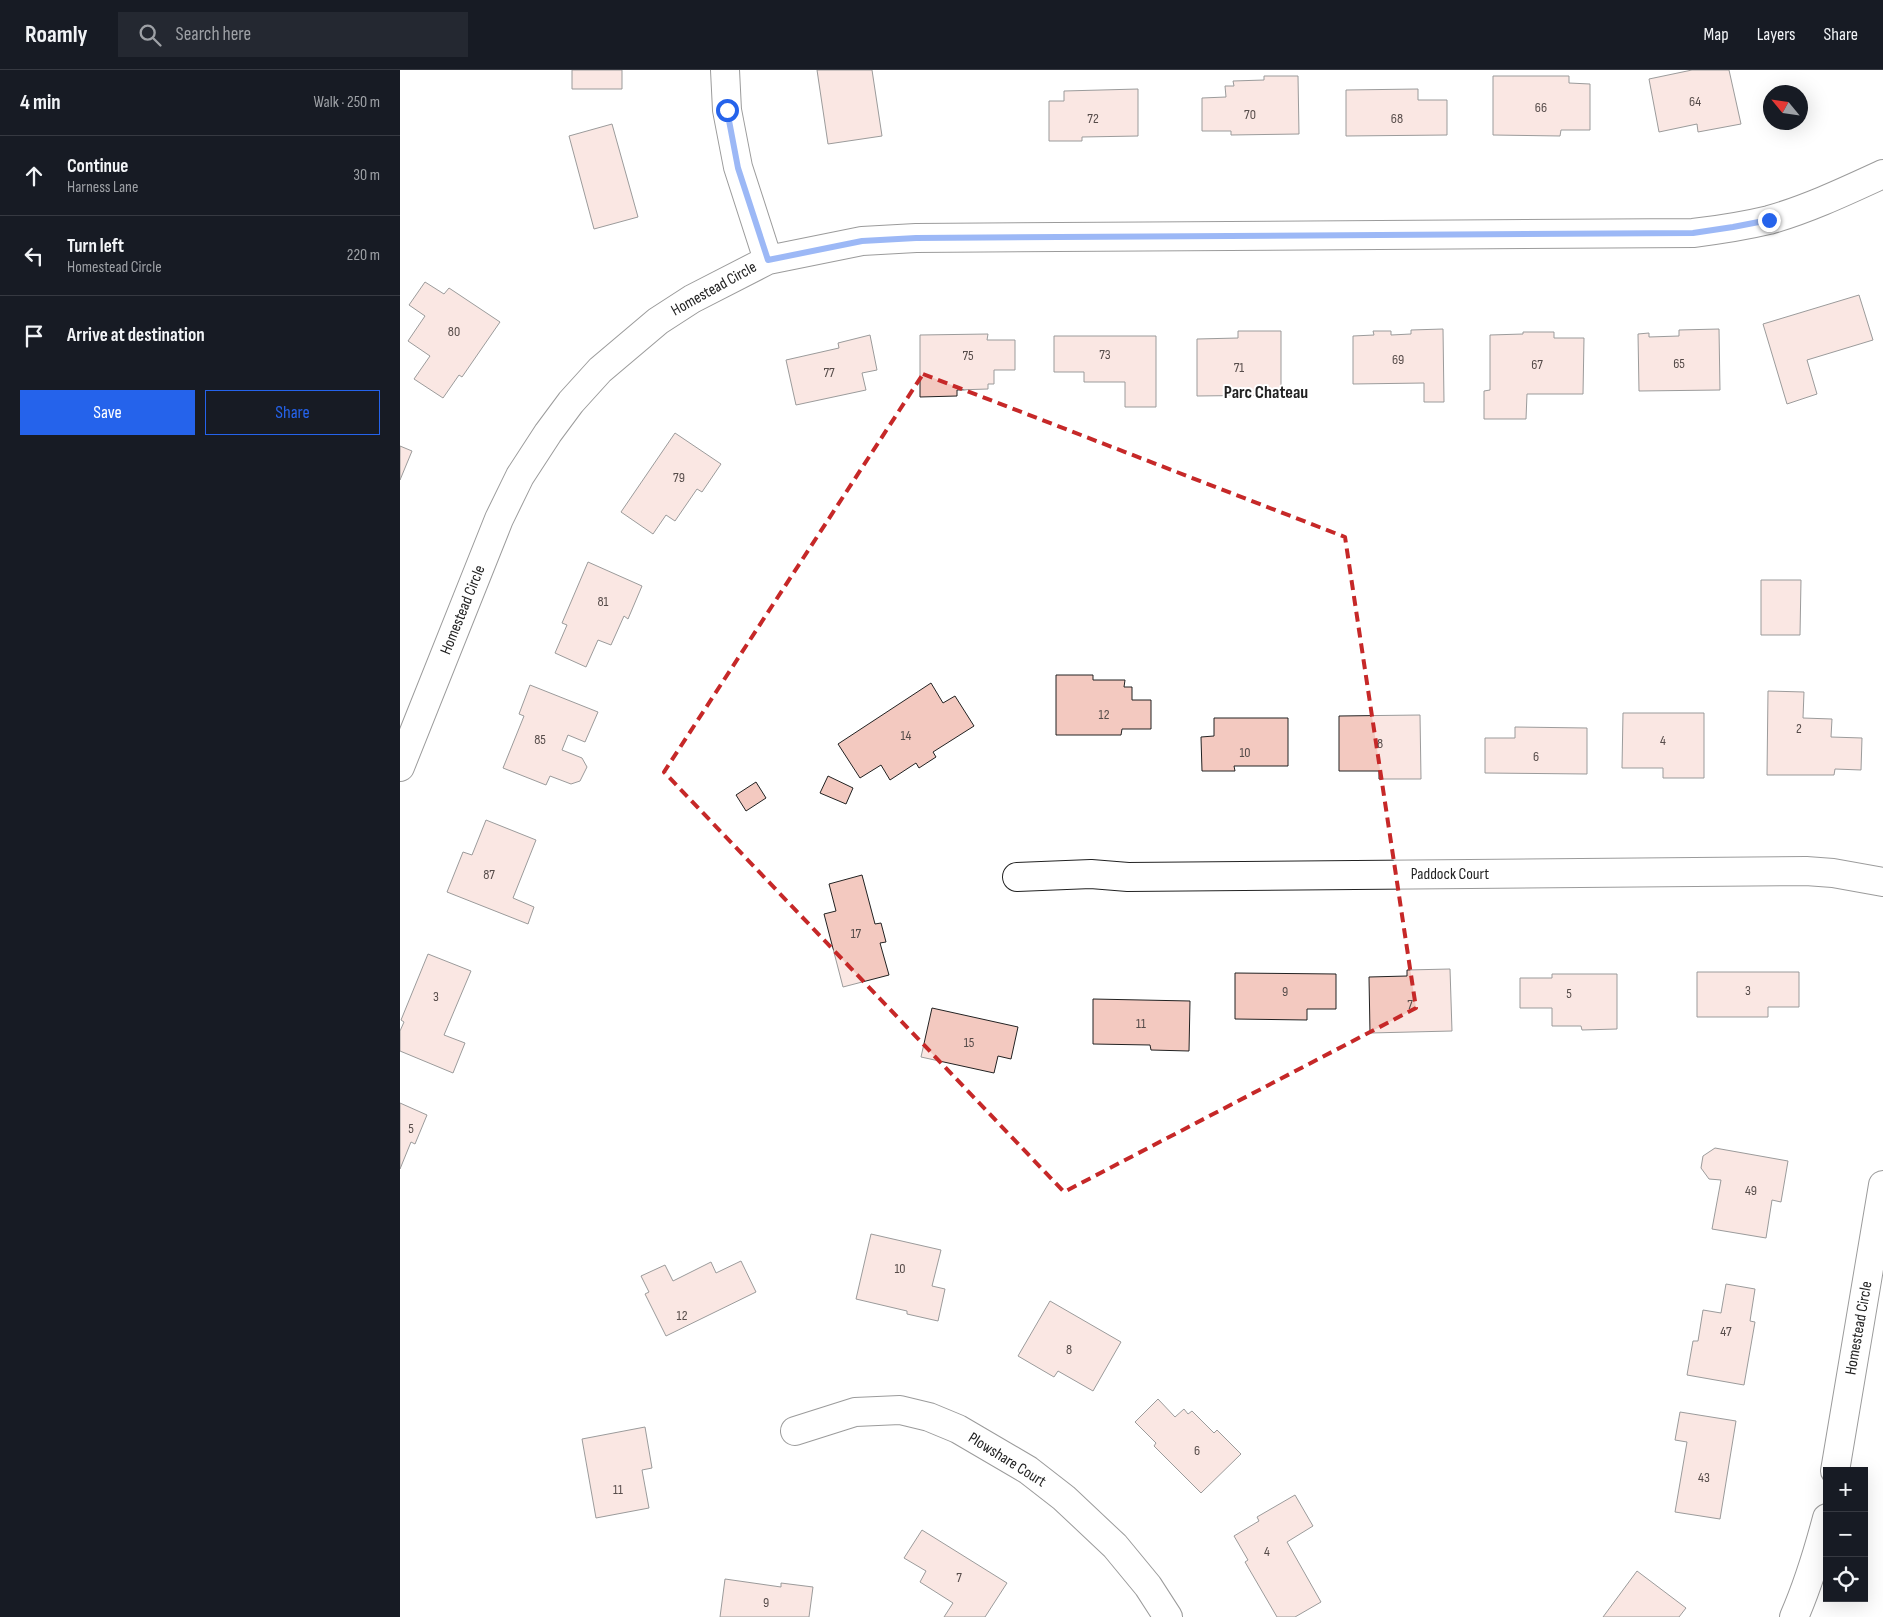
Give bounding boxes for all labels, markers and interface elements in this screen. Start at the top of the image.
search box [118,12,468,57]
text: Roamly [25,20,88,49]
icon: search [136,21,164,49]
text: Search here [176,23,251,46]
text: Map [1704,24,1729,45]
text: Layers [1757,24,1796,45]
text: Share [1824,24,1858,45]
north arrow [1763,85,1808,130]
text: 4 min [20,90,61,115]
text: Walk · 250 m [314,93,380,112]
house number: 64 [1689,93,1701,110]
route start [716,99,739,122]
house number: 66 [1535,99,1547,116]
house number: 70 [1244,106,1256,123]
house number: 72 [1087,110,1099,127]
house number: 68 [1391,110,1403,127]
text: Continue [67,155,128,178]
icon: ahead [20,162,48,190]
text: 30 m [353,166,380,185]
text: Harness Lane [67,178,138,197]
route end [1758,209,1781,232]
text: Turn left [67,235,124,258]
icon: left [20,242,48,270]
text: 220 m [347,246,380,265]
text: Homestead Circle [67,258,162,277]
street label: Homestead Circle [668,258,760,320]
icon: arrive [20,322,48,350]
house number: 80 [448,323,460,340]
text: Arrive at destination [67,324,205,347]
house number: 73 [1099,346,1111,363]
house number: 75 [962,347,974,364]
house number: 69 [1392,351,1404,368]
house number: 65 [1673,355,1685,372]
house number: 67 [1531,356,1543,373]
house number: 71 [1234,359,1244,376]
house number: 77 [823,364,835,381]
district label: Parc Chateau [1224,382,1308,403]
button: Save [20,390,195,435]
button: Share [205,390,380,435]
house number: 79 [673,469,685,486]
street label: Homestead Circle [436,563,490,657]
house number: 81 [597,593,609,610]
house number: 12 [1099,706,1110,723]
house number: 2 [1796,720,1802,737]
house number: 14 [901,727,912,744]
house number: 85 [534,731,546,748]
house number: 4 [1660,732,1666,749]
house number: 8 [1377,735,1383,752]
house number: 10 [1239,744,1251,761]
house number: 6 [1533,748,1539,765]
street label: Paddock Court [1411,865,1489,884]
house number: 87 [483,866,495,883]
house number: 17 [851,925,862,942]
house number: 3 [1745,982,1751,999]
house number: 9 [1282,983,1288,1000]
house number: 5 [1566,985,1572,1002]
house number: 3 [433,988,439,1005]
house number: 7 [1407,996,1413,1013]
house number: 11 [1136,1015,1146,1032]
house number: 15 [964,1034,975,1051]
house number: 5 [408,1120,414,1137]
house number: 49 [1745,1182,1757,1199]
house number: 10 [894,1260,906,1277]
street label: Homestead Circle [1841,1280,1877,1376]
house number: 12 [677,1307,688,1324]
house number: 47 [1720,1323,1732,1340]
house number: 8 [1066,1341,1072,1358]
street label: Plowshare Court [965,1429,1049,1491]
house number: 6 [1194,1442,1200,1459]
map controls [1823,1467,1868,1602]
button: + [1823,1467,1868,1512]
house number: 43 [1698,1469,1710,1486]
house number: 11 [613,1481,623,1498]
button: − [1823,1512,1868,1557]
house number: 4 [1264,1543,1270,1560]
button: locate [1823,1557,1868,1602]
house number: 7 [956,1569,962,1586]
house number: 9 [763,1594,769,1611]

